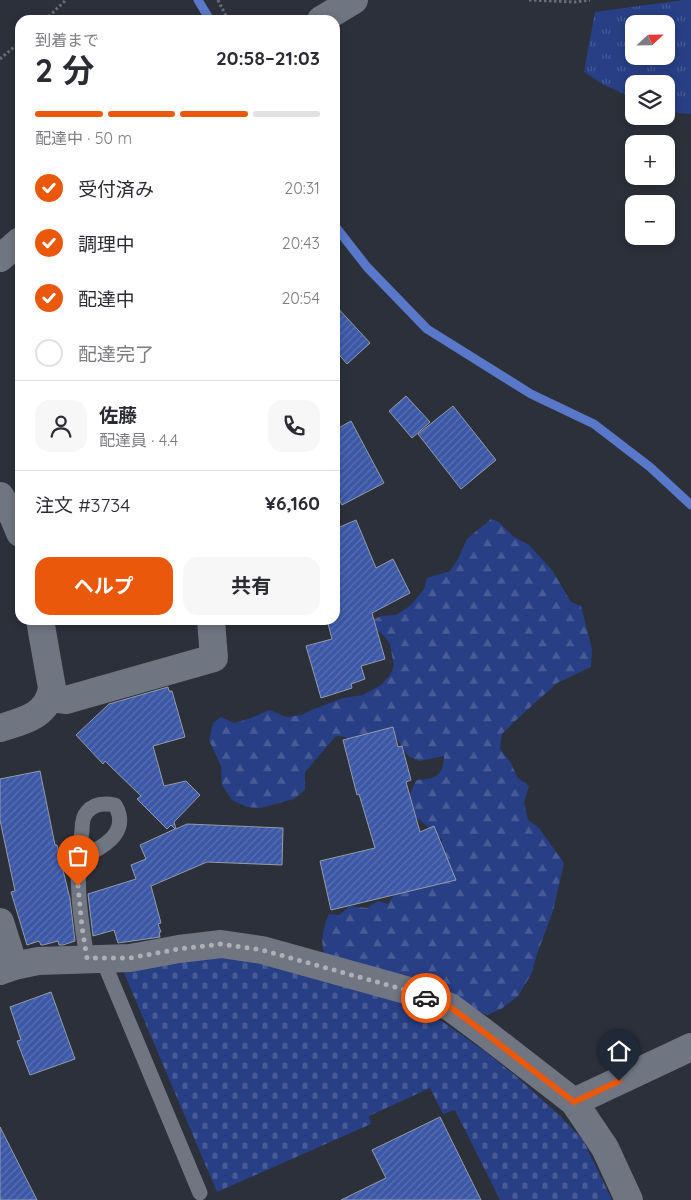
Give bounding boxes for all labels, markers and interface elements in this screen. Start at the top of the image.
north arrow [625,15,675,65]
map controls [625,15,675,245]
text: 到着まで [35,30,99,50]
text: 20:58–21:03 [216,46,320,70]
text: 2 分 [35,50,94,90]
button: layers [625,75,675,125]
text: 配達中 · 50 m [35,128,132,148]
button: + [625,135,675,185]
icon: check [35,174,63,202]
text: 受付済み [78,177,154,201]
text: 20:31 [284,178,320,198]
button: − [625,195,675,245]
icon: check [35,229,63,257]
text: 調理中 [78,232,135,256]
text: 20:43 [282,233,320,253]
icon: check [35,284,63,312]
text: 配達中 [78,287,135,311]
text: 20:54 [281,288,320,308]
text: 配達完了 [78,342,154,366]
button: person [35,400,87,452]
button: phone [268,400,320,452]
text: 佐藤 [99,403,137,427]
text: 配達員 · 4.4 [99,430,178,450]
text: ¥6,160 [265,491,320,515]
text: 注文 #3734 [35,493,130,517]
button: ヘルプ [35,557,173,615]
button: 共有 [183,557,320,615]
pin [57,835,99,886]
icon: bag [64,842,92,870]
courier [401,973,451,1023]
icon: car [412,984,440,1012]
pin [598,1030,640,1081]
icon: home [605,1037,633,1065]

